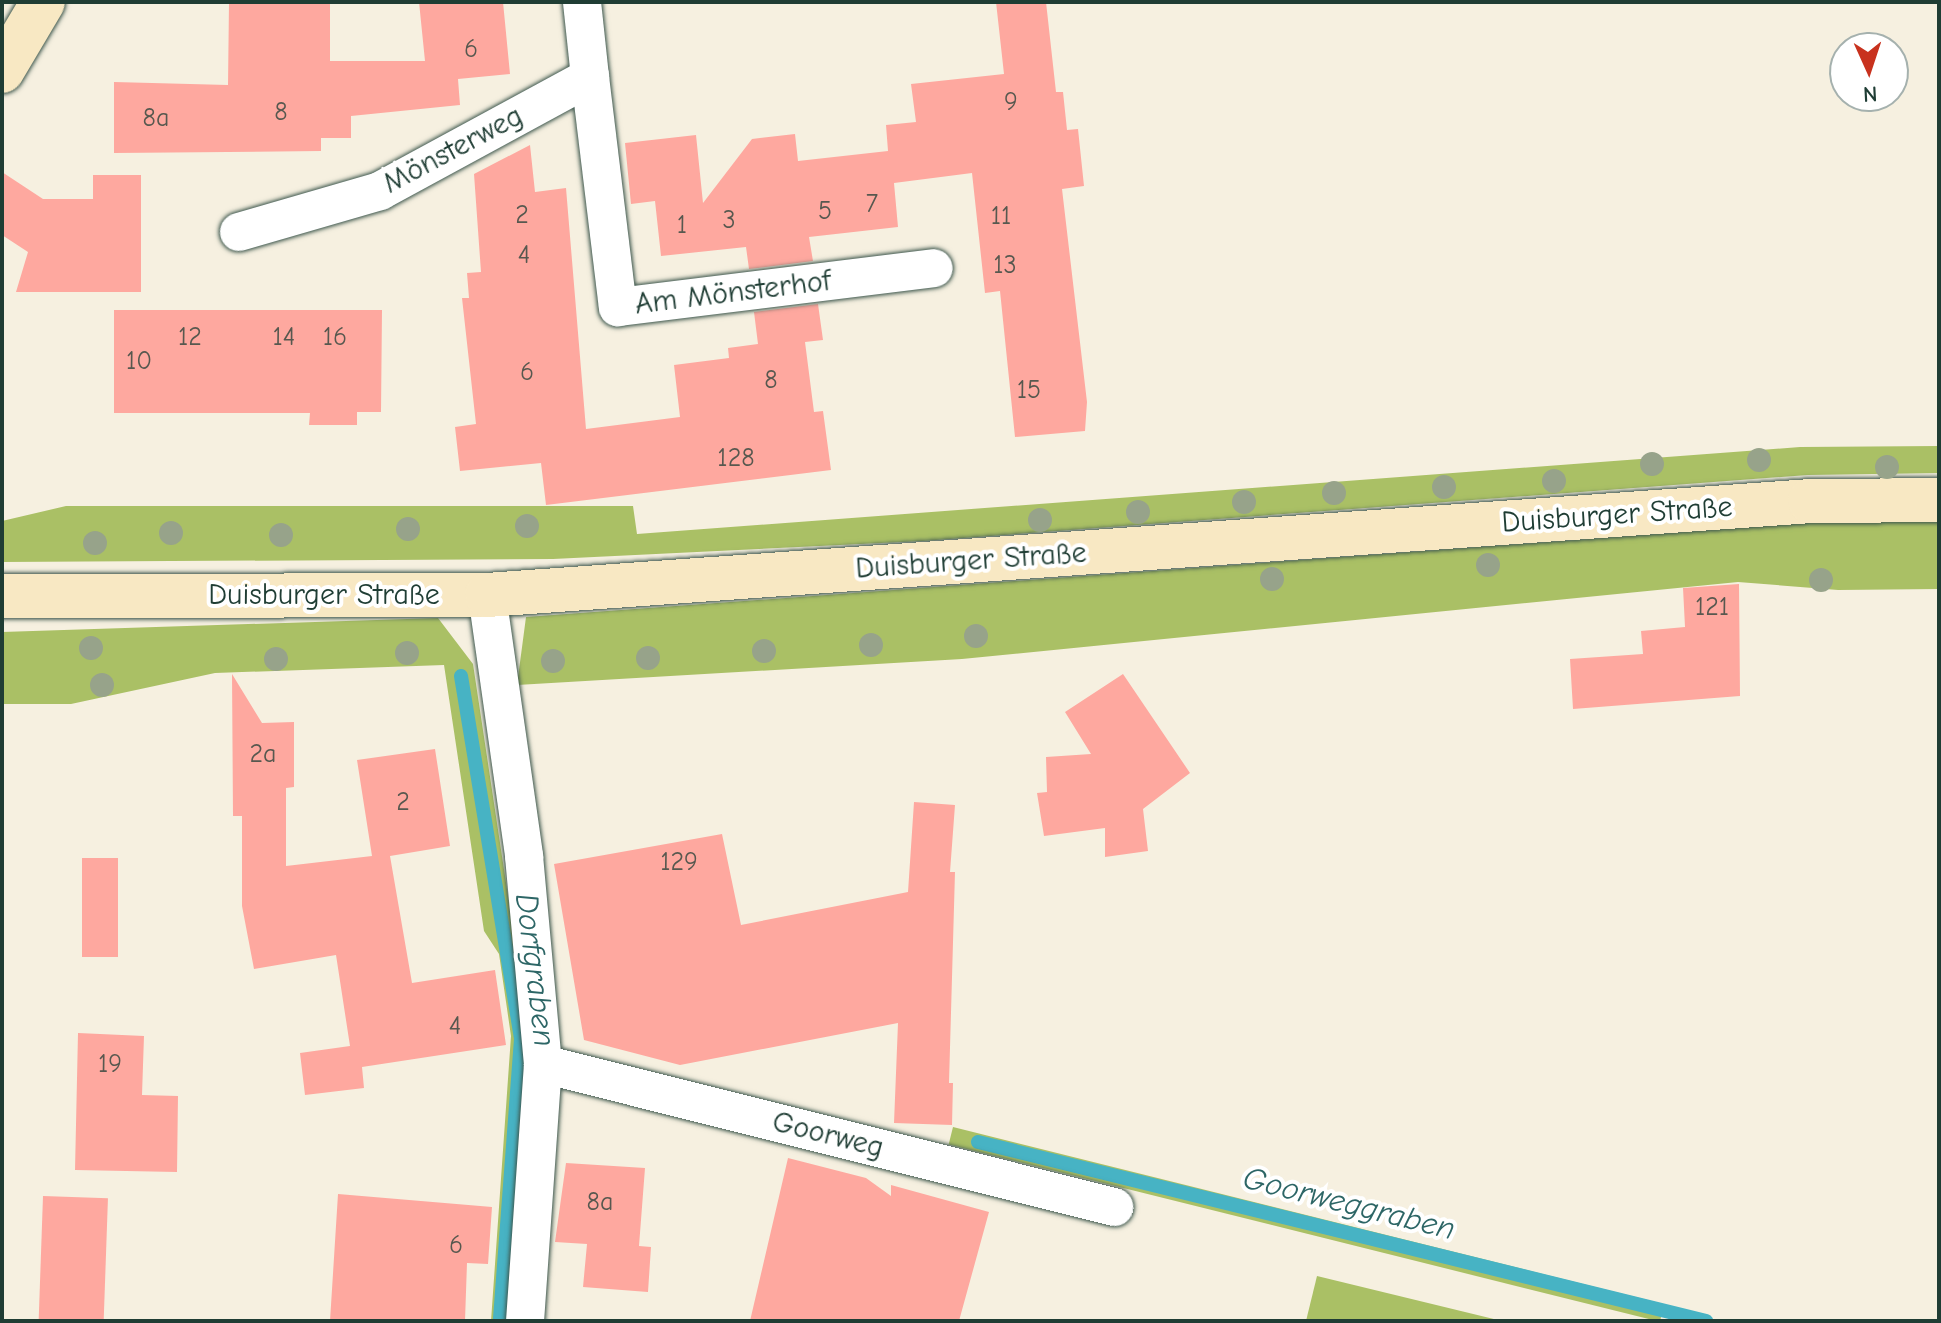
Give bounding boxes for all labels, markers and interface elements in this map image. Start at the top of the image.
north arrow [1829,32,1909,112]
house number: 6 [464,34,478,66]
text: N [1862,81,1878,107]
house number: 9 [1004,87,1018,119]
house number: 8 [274,97,288,129]
street label: Mönsterweg [377,98,529,202]
house number: 8a [143,103,169,135]
house number: 7 [866,189,878,221]
house number: 5 [818,196,832,228]
house number: 2 [515,200,529,232]
house number: 11 [991,201,1011,233]
house number: 3 [722,205,736,237]
house number: 1 [677,210,687,242]
house number: 4 [518,240,530,272]
house number: 13 [993,250,1017,282]
street label: Am Mönsterhof [633,263,833,323]
house number: 12 [178,322,202,354]
house number: 14 [273,322,295,354]
house number: 16 [323,322,347,354]
house number: 10 [126,346,152,378]
house number: 6 [520,357,534,389]
house number: 8 [764,365,778,397]
house number: 15 [1017,375,1041,407]
house number: 128 [717,443,755,475]
street label: Duisburger Straße [1500,489,1734,541]
street label: Duisburger Straße [854,535,1088,587]
street label: Duisburger Straße [208,577,440,613]
house number: 121 [1695,592,1729,624]
house number: 2a [249,739,277,771]
house number: 2 [396,787,410,819]
house number: 129 [660,847,698,879]
water label: Dorfgraben [507,891,563,1049]
house number: 4 [449,1011,461,1043]
house number: 19 [98,1049,122,1081]
street label: Goorweg [769,1104,887,1166]
water label: Goorweggraben [1239,1159,1459,1249]
house number: 8a [587,1187,613,1219]
house number: 6 [449,1230,463,1262]

